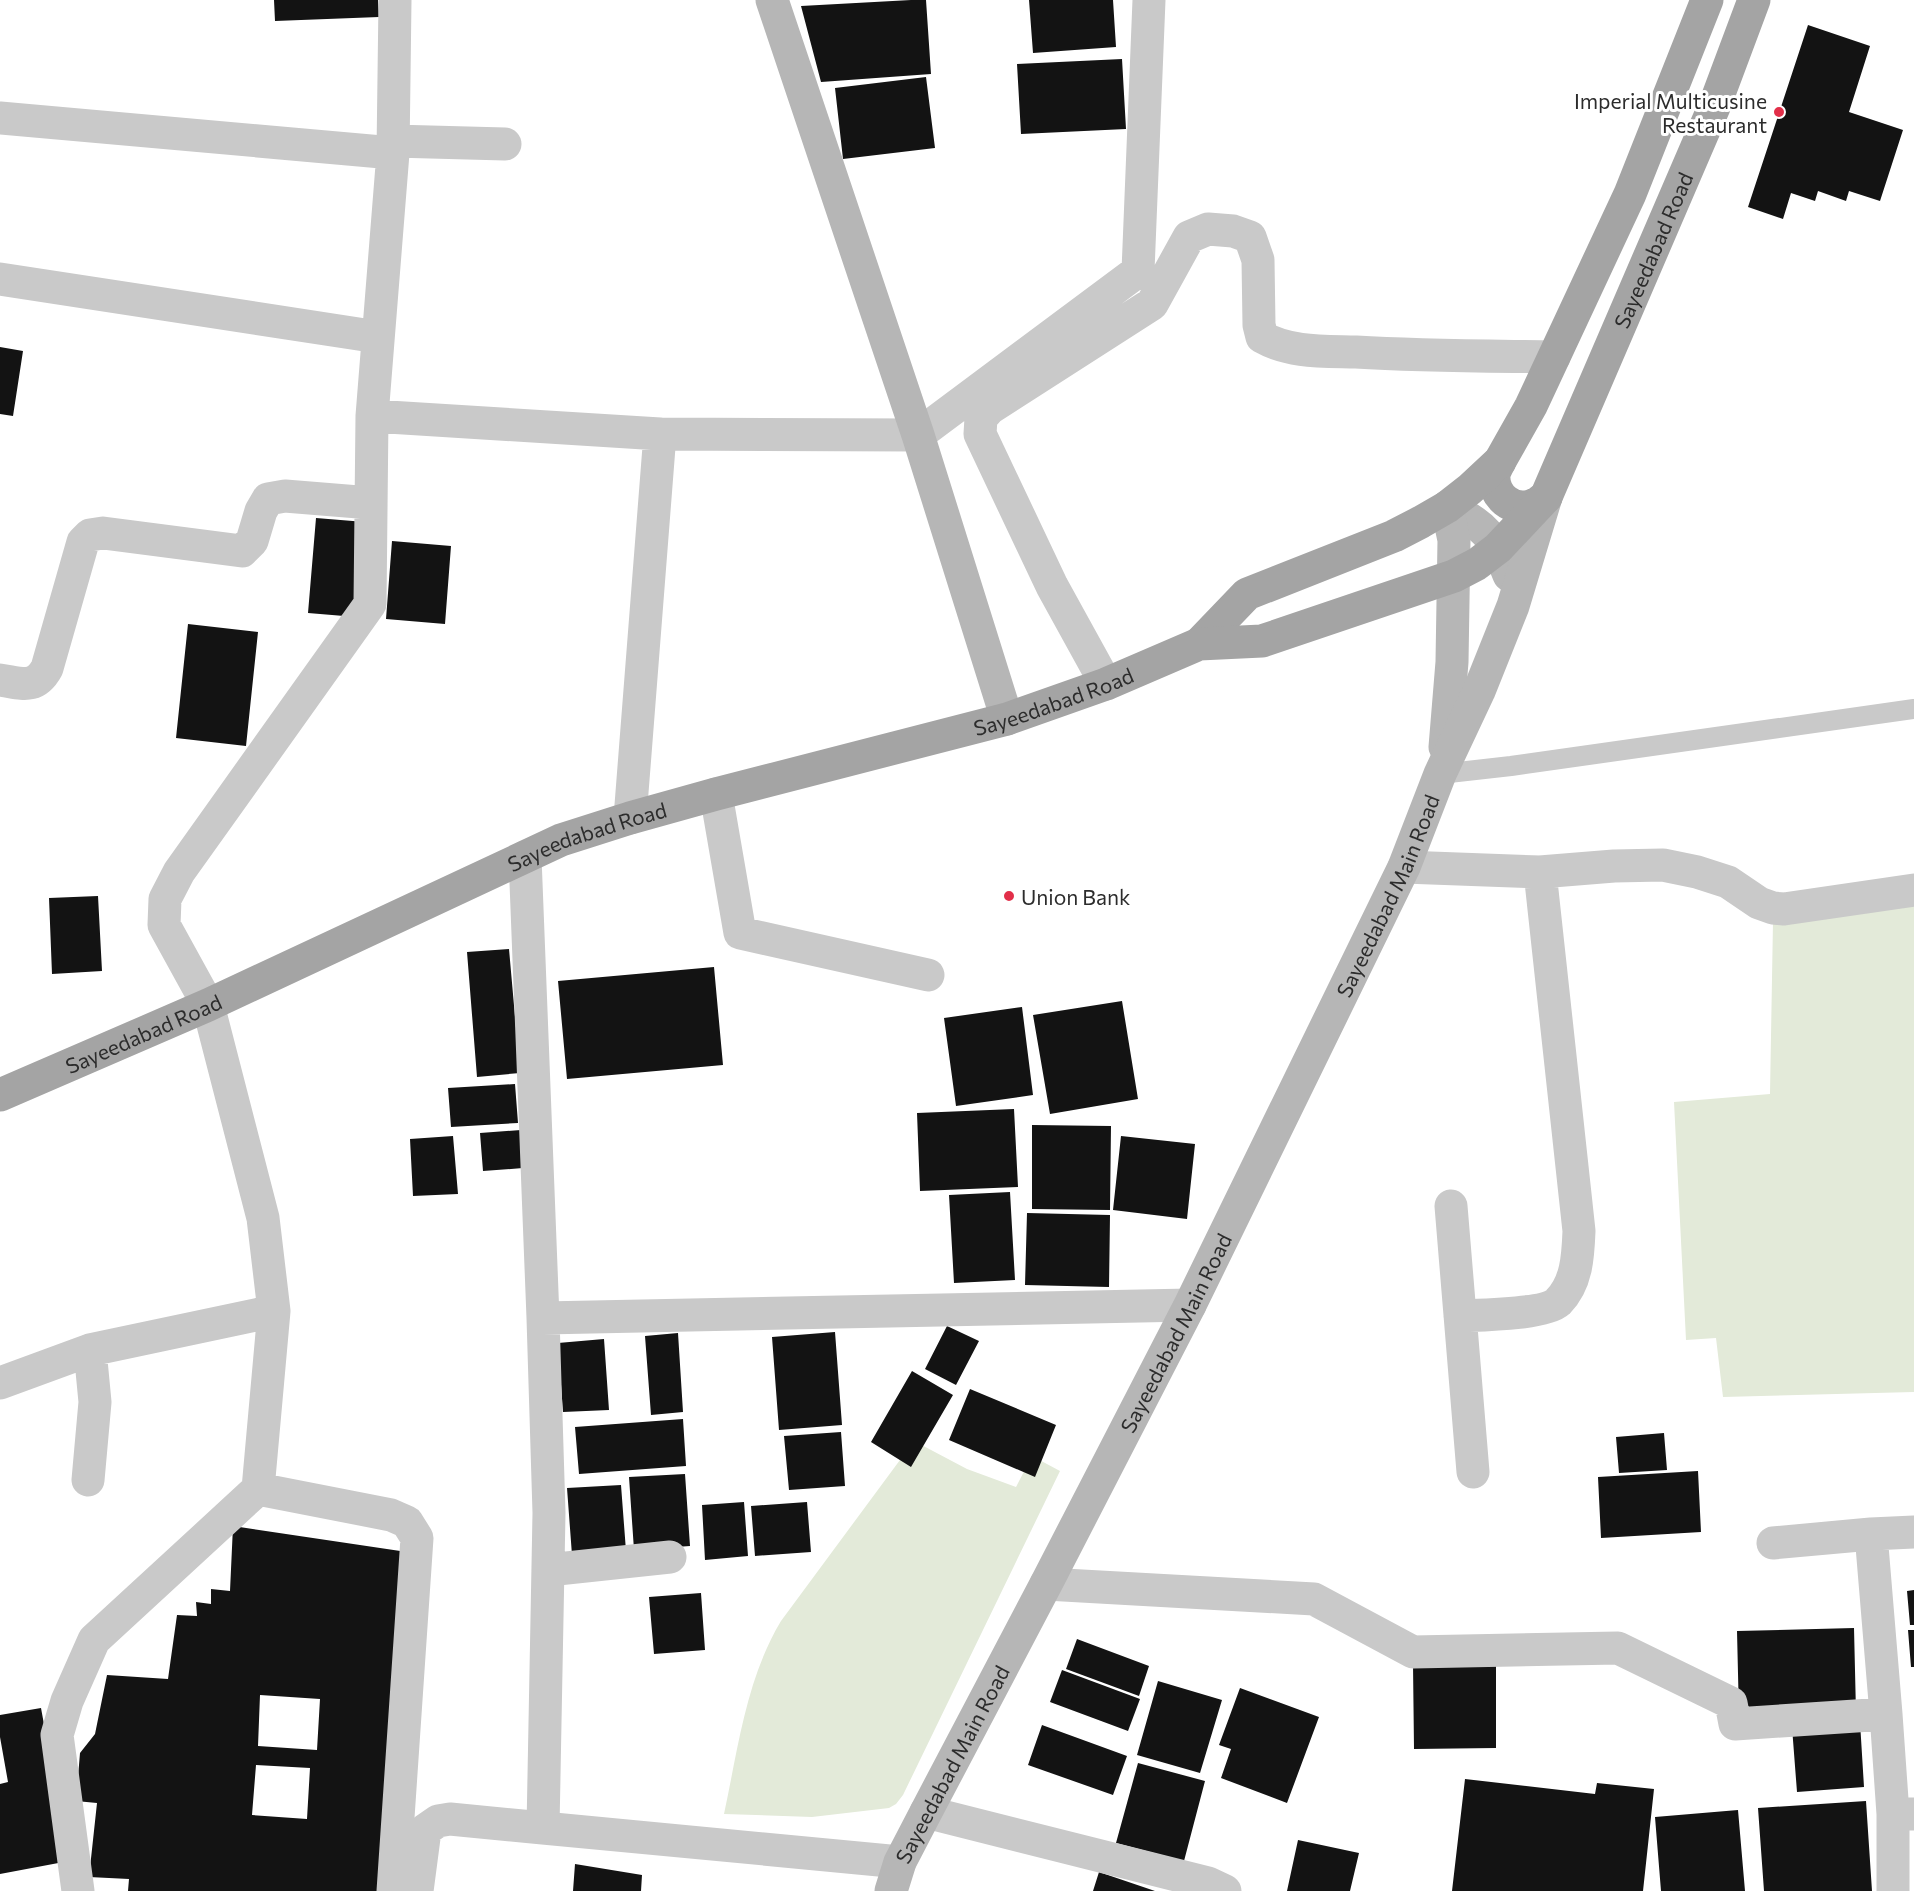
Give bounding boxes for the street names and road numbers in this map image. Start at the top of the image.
street label: Sayeedabad Road [1608,168,1697,332]
street label: Sayeedabad Road [971,661,1137,740]
street label: Sayeedabad Main Road [1330,791,1443,1001]
street label: Sayeedabad Road [503,796,669,876]
street label: Sayeedabad Road [61,988,225,1078]
street label: Sayeedabad Main Road [1114,1229,1236,1436]
street label: Sayeedabad Main Road [889,1661,1014,1867]

